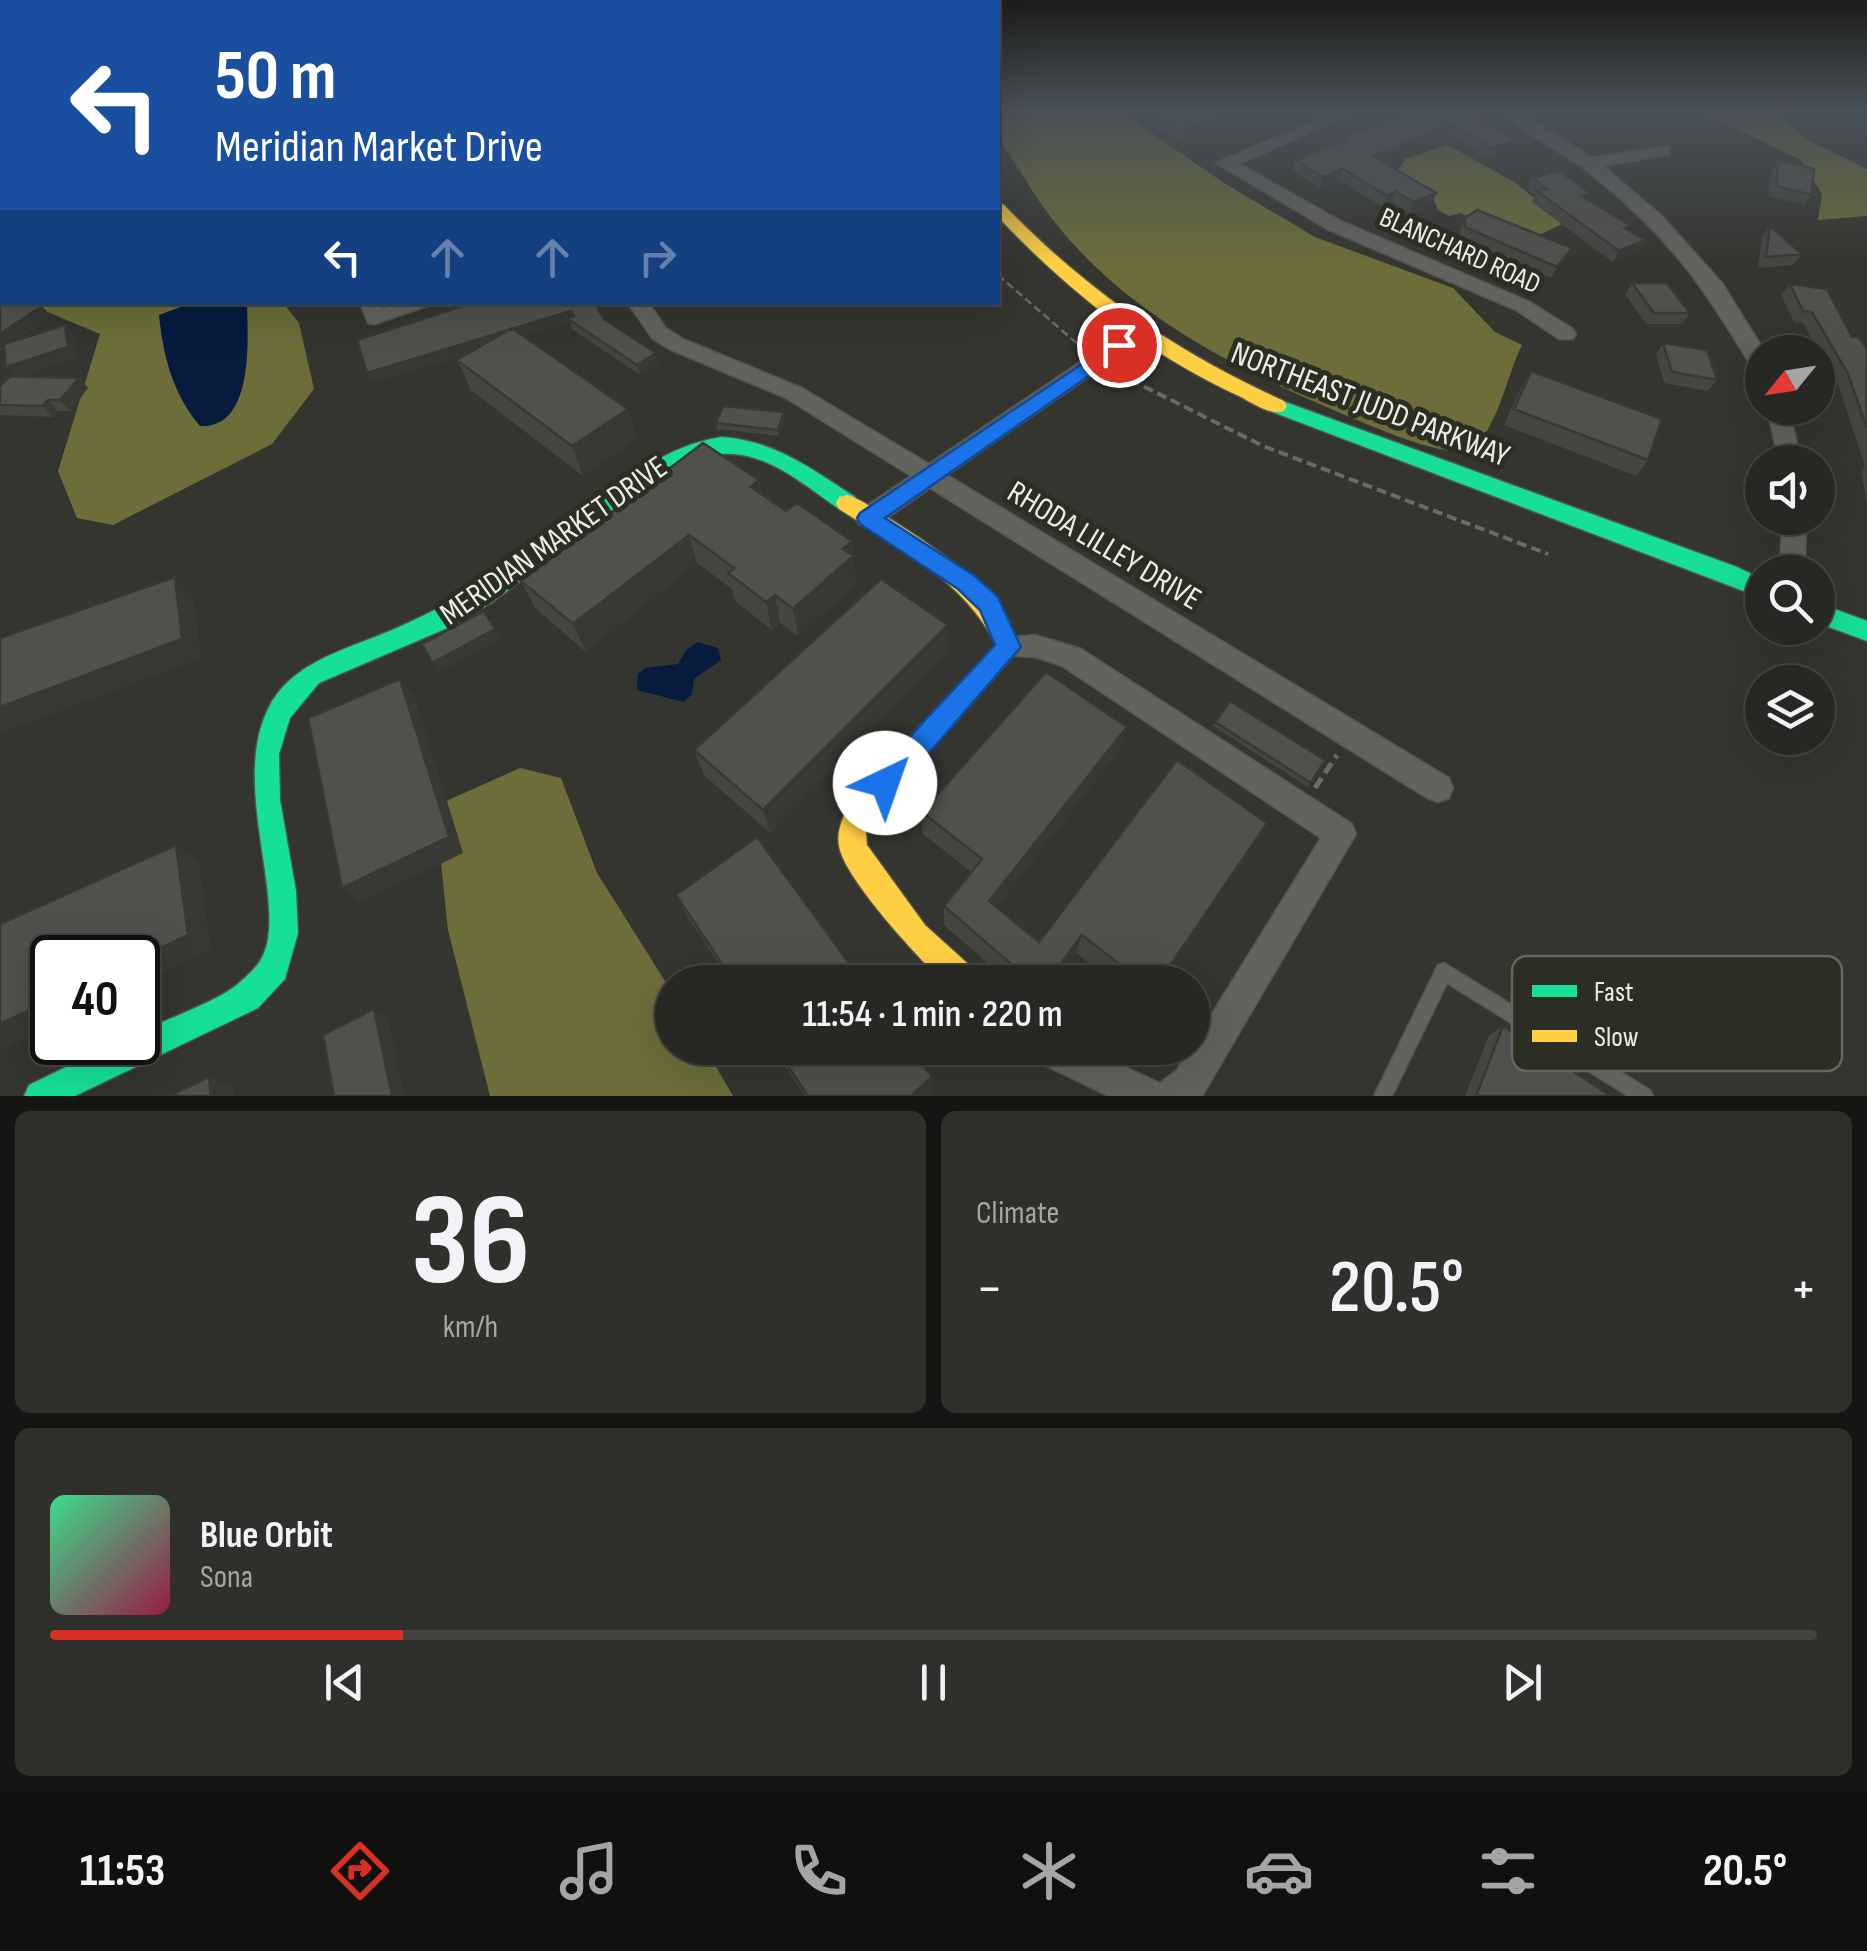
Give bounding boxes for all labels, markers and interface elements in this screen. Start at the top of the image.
text: 50 m [215,35,336,119]
icon: left [50,40,180,170]
text: Meridian Market Drive [215,120,543,175]
street label: BLANCHARD ROAD [1375,201,1545,301]
icon: left [315,230,370,285]
icon: ahead [420,230,475,285]
icon: ahead [525,230,580,285]
icon: right [630,230,685,285]
pin [1077,303,1162,388]
icon: arrive [1092,318,1147,373]
street label: NORTHEAST JUDD PARKWAY [1225,334,1515,476]
north arrow [1745,335,1835,425]
map controls [1745,335,1835,755]
button: sound [1745,445,1835,535]
street label: MERIDIAN MARKET DRIVE [433,448,675,634]
street label: RHODA LILLEY DRIVE [1000,473,1208,619]
button: search [1745,555,1835,645]
button: layers [1745,665,1835,755]
position arrow [833,731,937,835]
speed limit sign: 40 [30,935,160,1065]
legend [1512,956,1842,1071]
text: Fast [1594,976,1633,1009]
text: 11:54 · 1 min · 220 m [802,992,1063,1037]
text: Slow [1594,1021,1639,1054]
text: 36 [411,1165,530,1321]
text: Climate [976,1194,1059,1233]
text: 20.5° [1329,1243,1464,1334]
text: − [976,1256,1003,1323]
text: + [1790,1256,1817,1323]
text: km/h [443,1308,498,1347]
text: Blue Orbit [200,1513,333,1558]
text: Sona [200,1558,253,1597]
icon: previous [317,1655,372,1710]
icon: pause [906,1655,961,1710]
icon: next [1495,1655,1550,1710]
icon: directions [325,1836,395,1906]
icon: music [554,1836,624,1906]
icon: phone [784,1836,854,1906]
icon: climate [1014,1836,1084,1906]
icon: car [1244,1836,1314,1906]
icon: filters [1473,1836,1543,1906]
text: 11:53 [80,1844,165,1899]
text: 20.5° [1703,1844,1787,1899]

